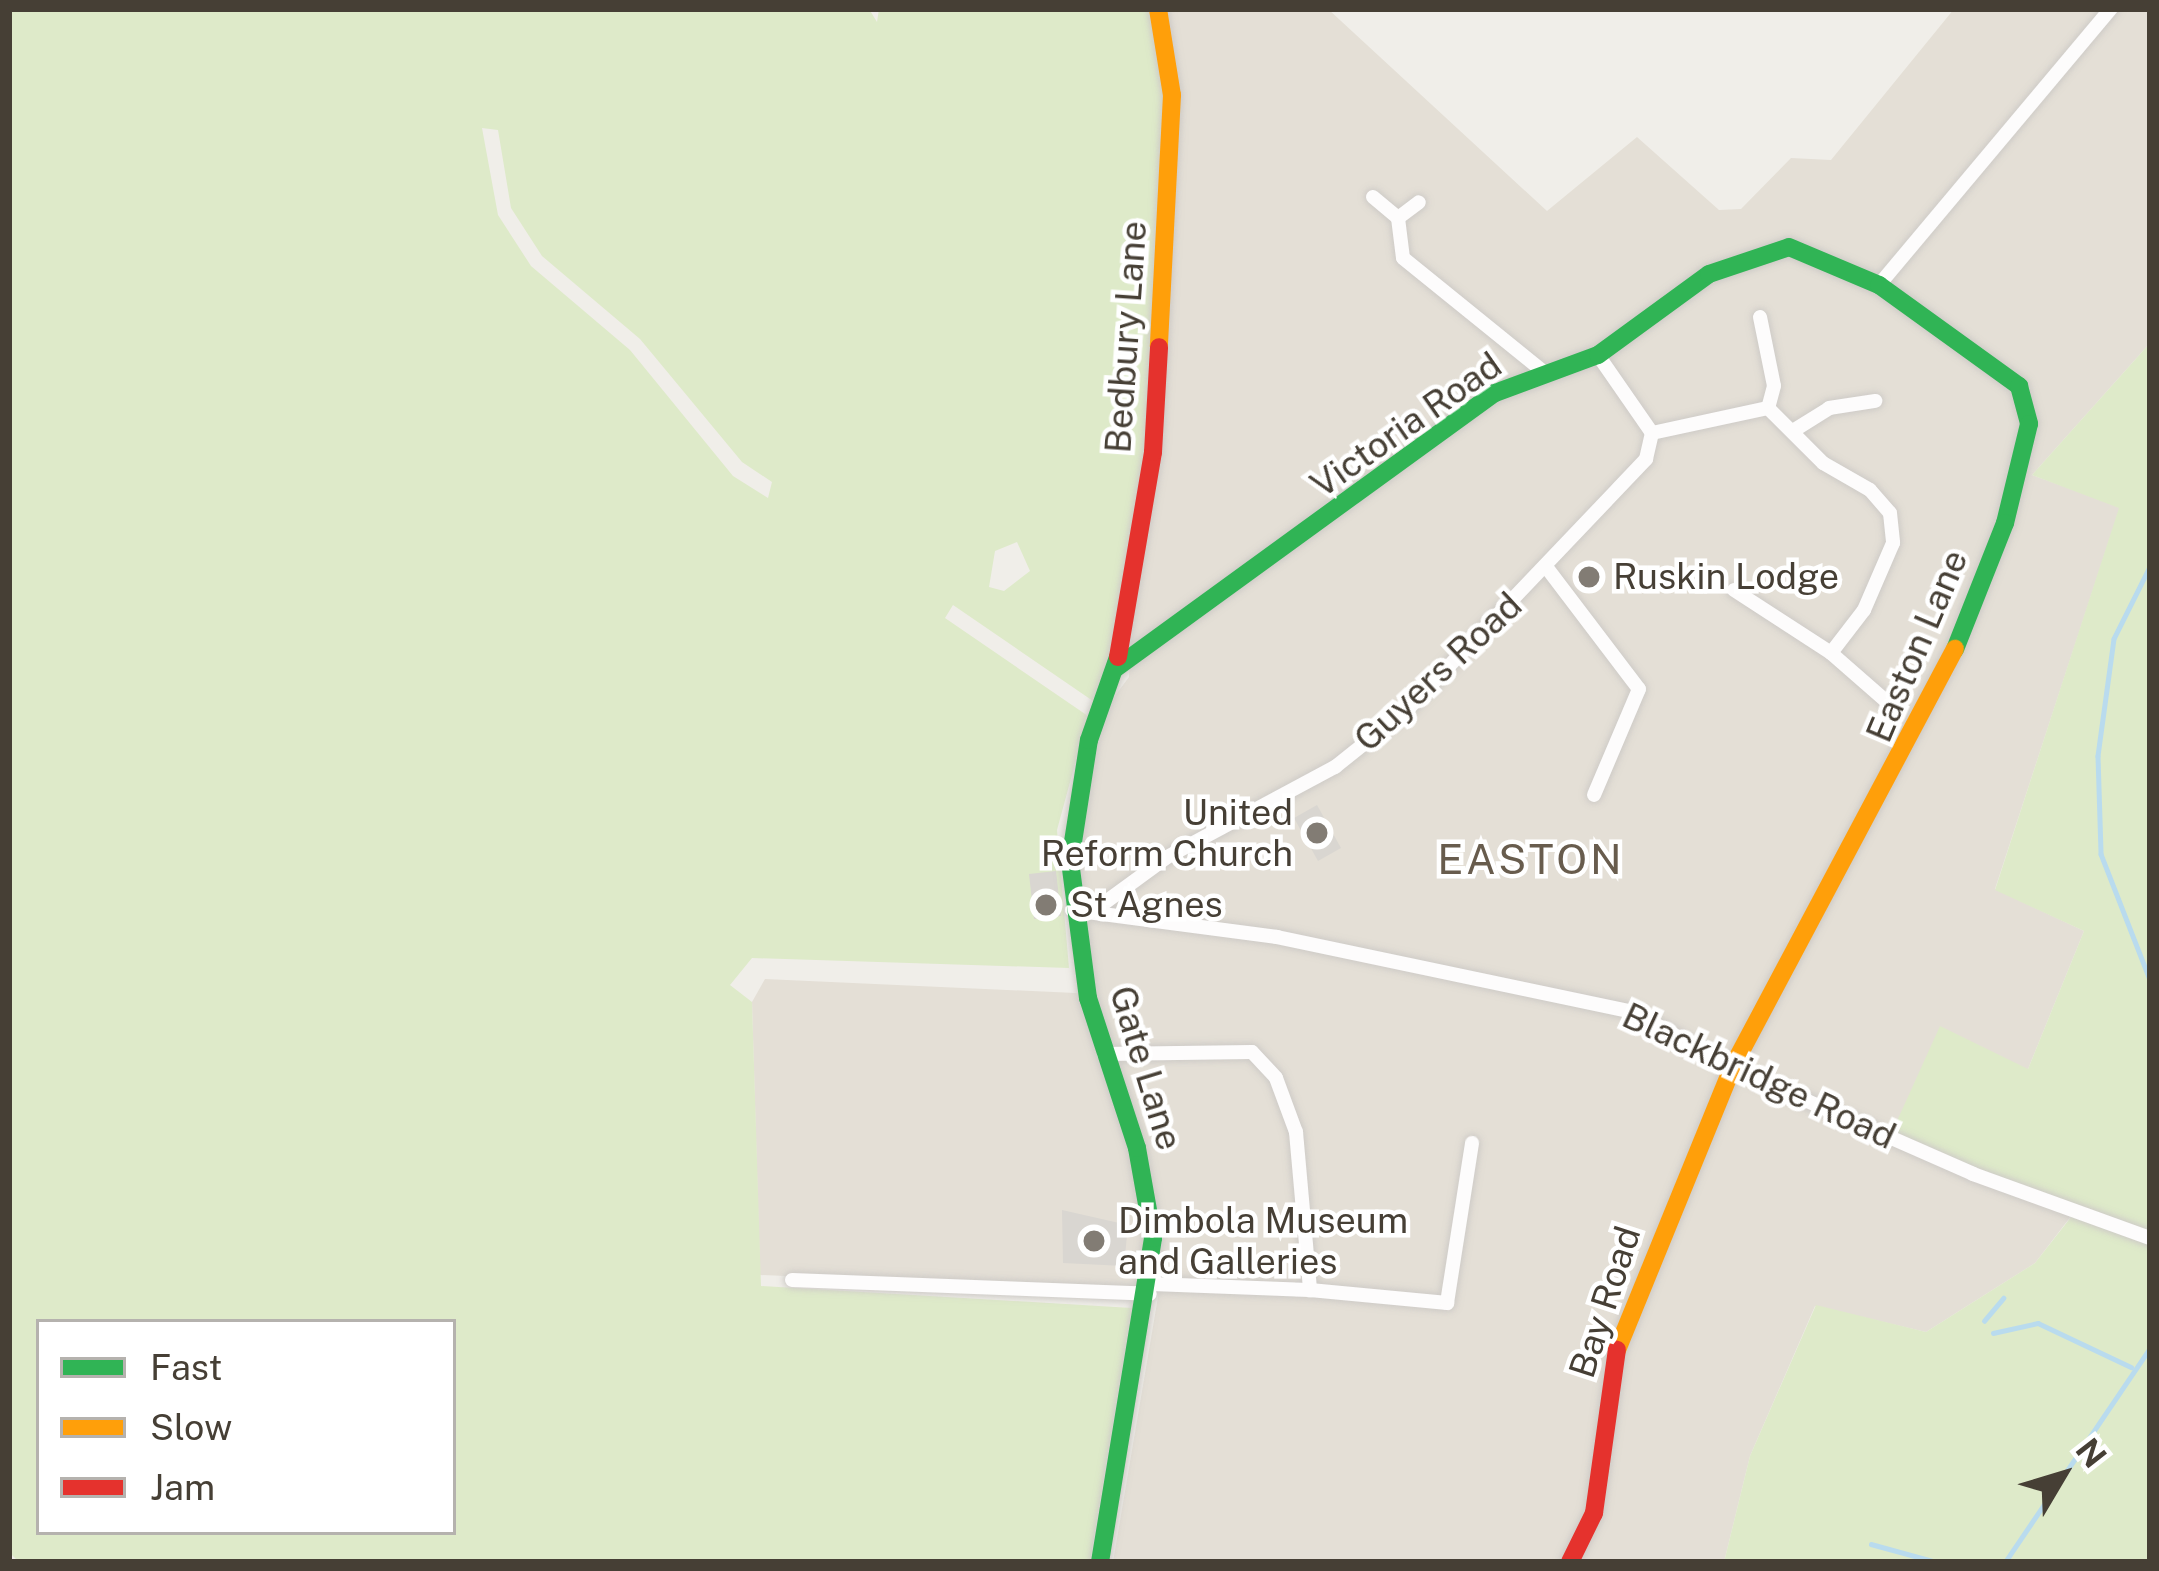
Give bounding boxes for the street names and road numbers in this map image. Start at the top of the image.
street label: Bedbury Lane [1096,219,1156,455]
street label: Victoria Road [1302,343,1510,507]
street label: Easton Lane [1857,544,1977,748]
street label: Guyers Road [1345,584,1531,760]
street label: Gate Lane [1101,981,1191,1155]
street label: Blackbridge Road [1616,994,1902,1158]
street label: Bay Road [1560,1221,1650,1383]

